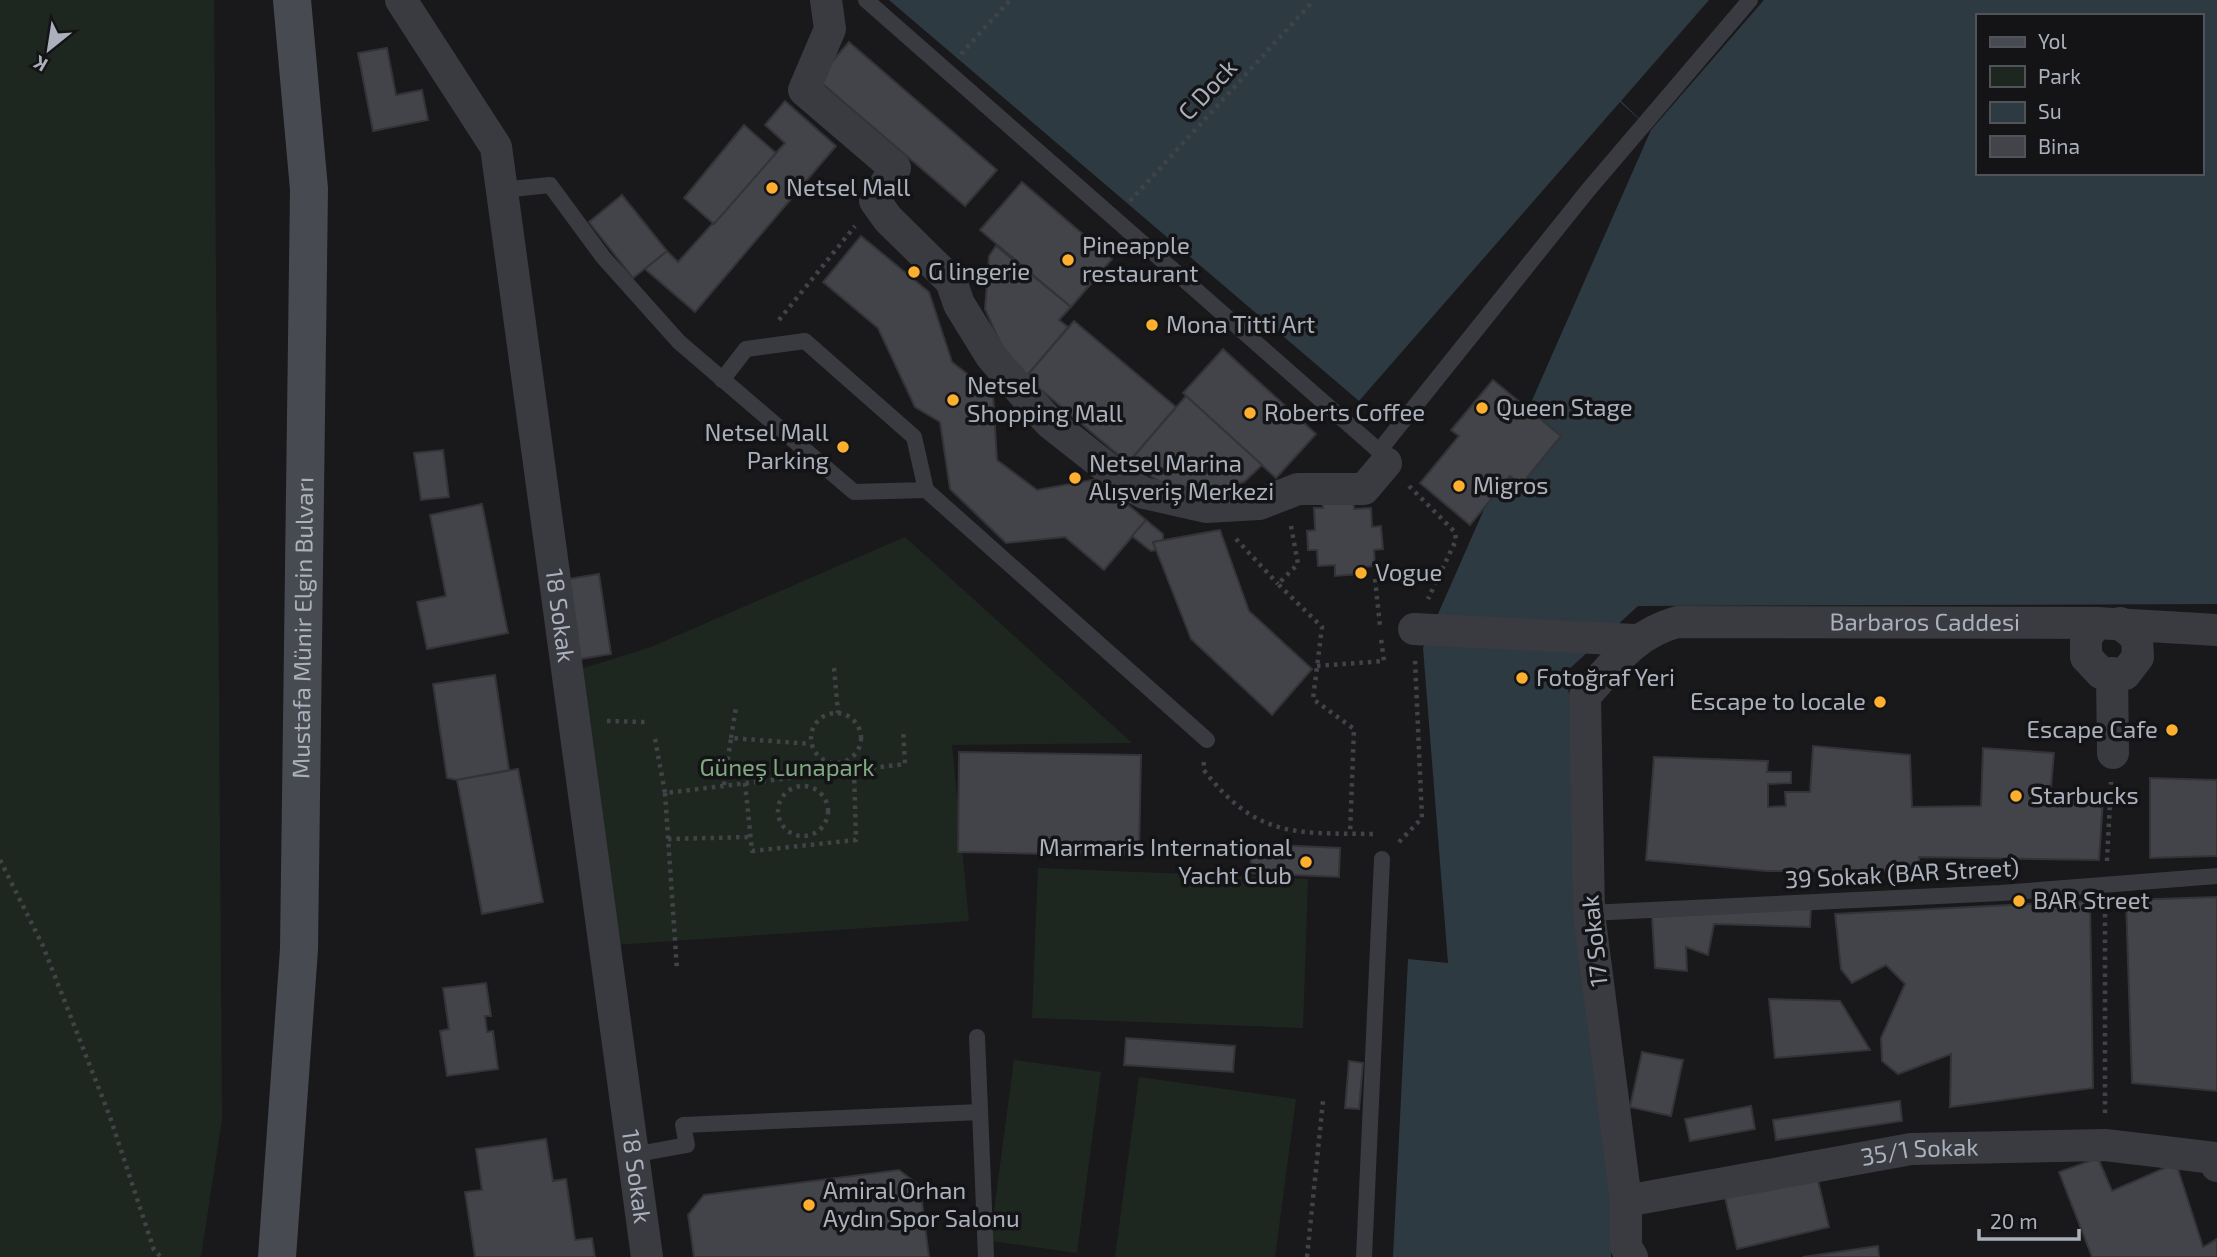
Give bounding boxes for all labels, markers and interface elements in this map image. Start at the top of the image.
north arrow [14,14,84,84]
legend [1976,14,2203,175]
text: Yol [2038,28,2067,53]
text: K [29,51,51,77]
street label: C Dock [1172,53,1242,125]
text: Park [2038,63,2081,88]
text: Su [2038,98,2062,123]
text: Bina [2038,133,2080,158]
place label: Netsel Mall [786,172,910,201]
marker: Netsel Mall [764,180,780,196]
place label: Pineapple restaurant [1082,230,1198,287]
marker: Pineapple restaurant [1060,252,1076,268]
place label: G lingerie [928,256,1030,285]
marker: G lingerie [906,264,922,280]
place label: Mona Titti Art [1166,309,1315,338]
marker: Mona Titti Art [1144,317,1160,333]
place label: Netsel Shopping Mall [967,370,1123,427]
marker: Netsel Shopping Mall [945,392,961,408]
place label: Queen Stage [1496,392,1633,421]
place label: Roberts Coffee [1264,397,1425,426]
marker: Queen Stage [1474,400,1490,416]
marker: Roberts Coffee [1242,405,1258,421]
place label: Netsel Mall Parking [705,417,829,474]
marker: Netsel Mall Parking [835,439,851,455]
place label: Netsel Marina Alışveriş Merkezi [1089,448,1274,506]
marker: Netsel Marina Alışveriş Merkezi [1067,470,1083,486]
place label: Migros [1473,470,1549,499]
street label: Mustafa Münir Elgin Bulvarı [285,477,318,779]
marker: Migros [1451,478,1467,494]
place label: Vogue [1375,557,1442,586]
marker: Vogue [1353,565,1369,581]
street label: 18 Sokak [541,567,582,664]
street label: Barbaros Caddesi [1829,606,2020,636]
place label: Fotoğraf Yeri [1536,662,1675,691]
marker: Fotoğraf Yeri [1514,670,1530,686]
place label: Escape to locale [1690,686,1866,715]
marker: Escape to locale [1872,694,1888,710]
place label: Escape Cafe [2027,714,2158,743]
marker: Escape Cafe [2164,722,2180,738]
park label: Güneş Lunapark [699,752,875,782]
place label: Starbucks [2030,780,2139,809]
marker: Starbucks [2008,788,2024,804]
place label: Marmaris International Yacht Club [1039,832,1292,889]
street label: 39 Sokak (BAR Street) [1784,852,2020,893]
marker: Marmaris International Yacht Club [1298,854,1314,870]
place label: BAR Street [2033,885,2150,914]
marker: BAR Street [2011,893,2027,909]
street label: 17 Sokak [1574,894,1613,988]
street label: 18 Sokak [617,1128,658,1225]
street label: 35/1 Sokak [1858,1132,1979,1171]
place label: Amiral Orhan Aydın Spor Salonu [823,1175,1020,1232]
marker: Amiral Orhan Aydın Spor Salonu [801,1197,817,1213]
scale bar [1979,1198,2079,1242]
text: 20 m [1990,1208,2038,1233]

